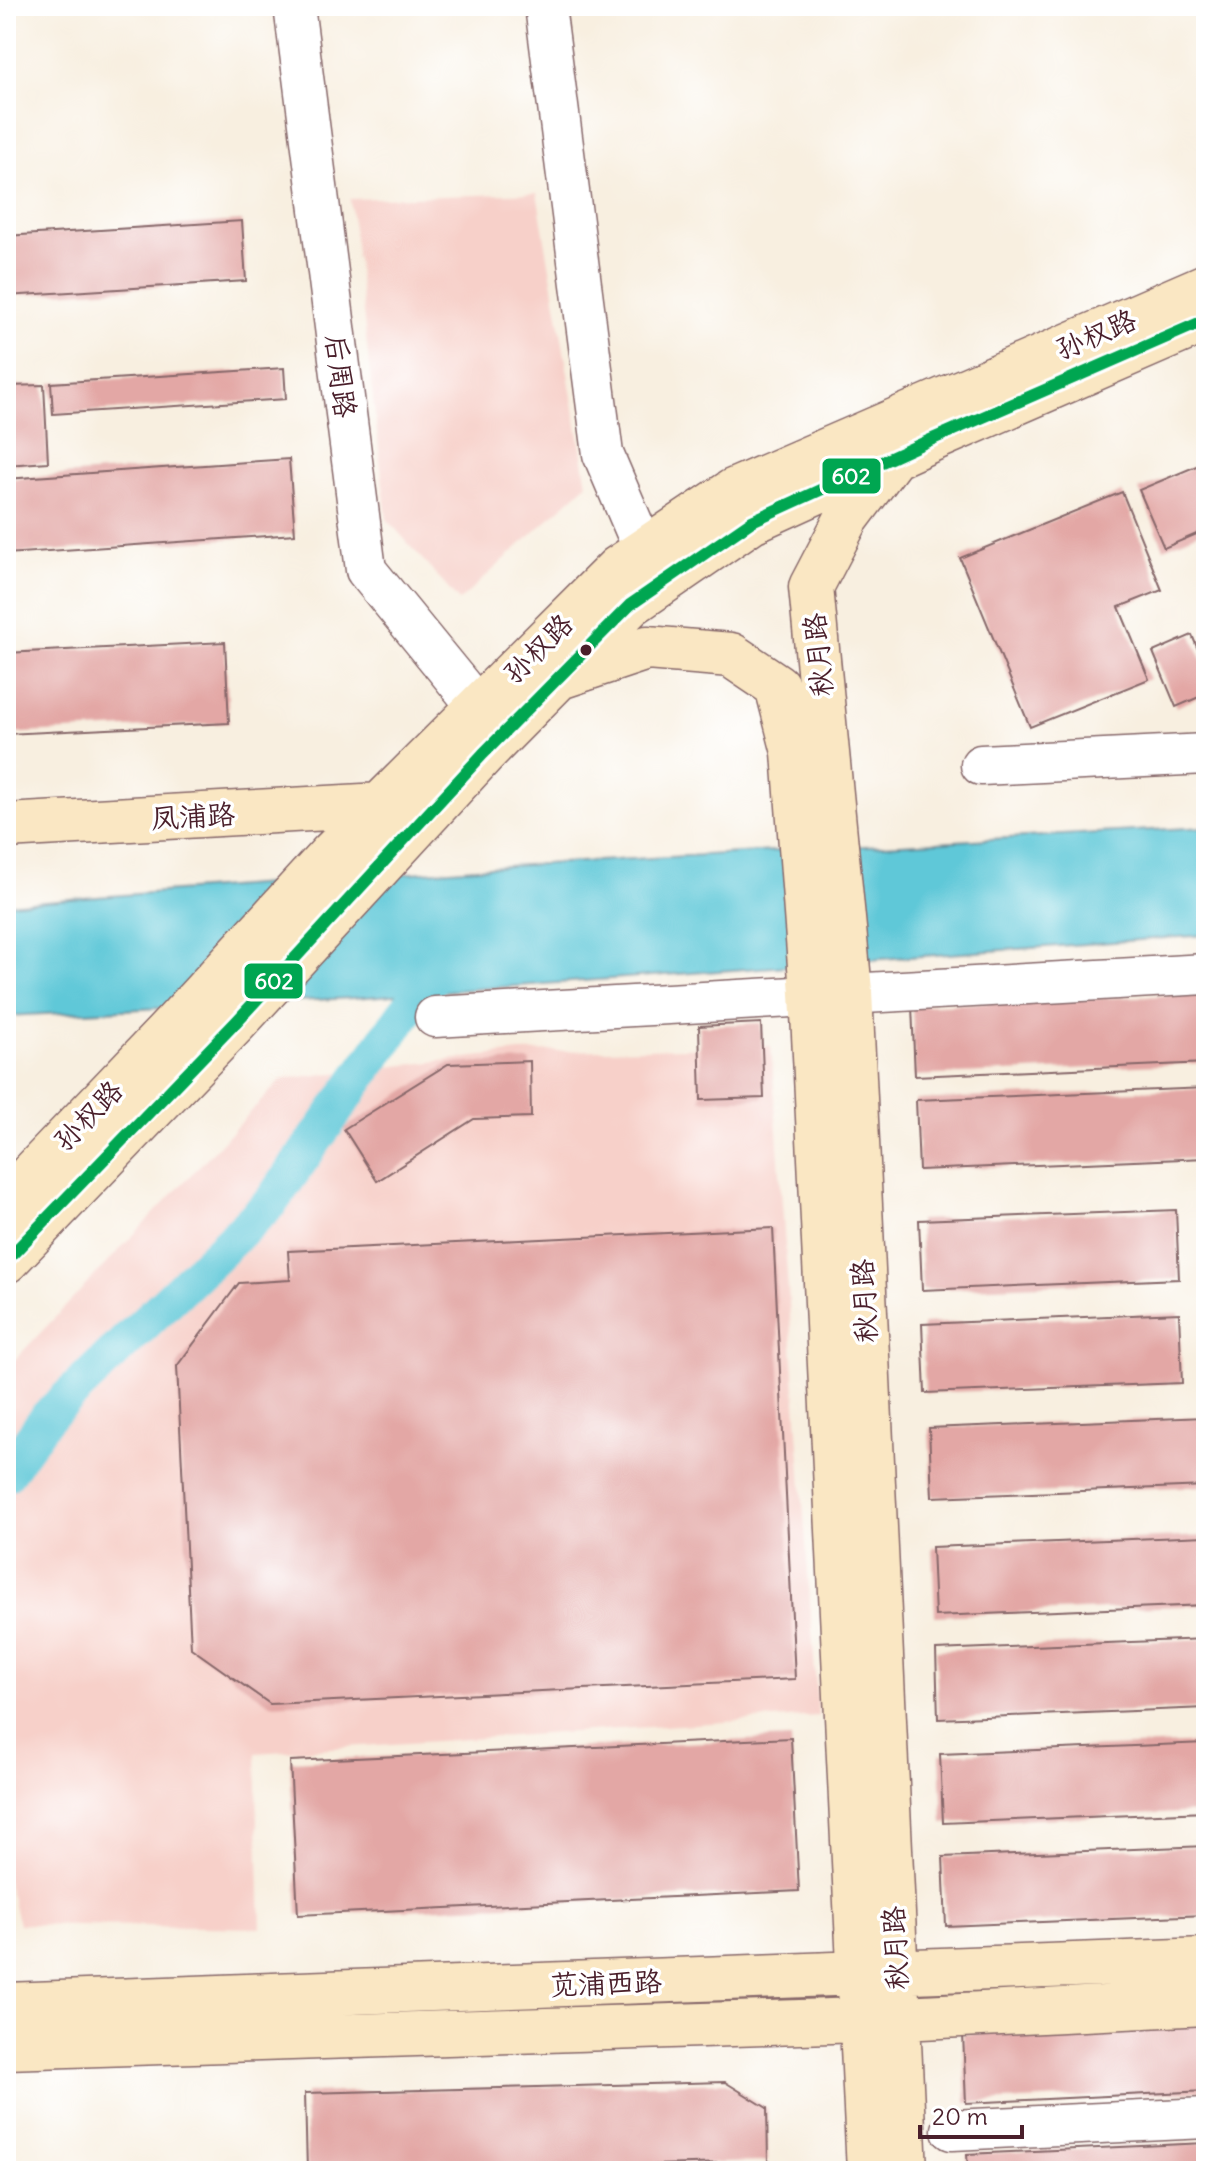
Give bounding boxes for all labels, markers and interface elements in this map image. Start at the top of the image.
street label: 孙权路 [1050,301,1142,367]
street label: 后周路 [318,332,364,420]
line badge: 602 [821,457,882,495]
text: 602 [831,462,871,490]
street label: 孙权路 [496,606,580,690]
street label: 秋月路 [796,611,840,699]
unlabelled marker [578,642,594,658]
street label: 凤浦路 [150,796,236,836]
line badge: 602 [243,962,304,1000]
text: 602 [254,967,294,995]
street label: 孙权路 [46,1072,130,1158]
street label: 秋月路 [844,1258,884,1344]
street label: 秋月路 [875,1905,915,1991]
street label: 苋浦西路 [549,1963,663,2003]
scale bar [920,2089,1022,2139]
text: 20 m [932,2101,988,2131]

